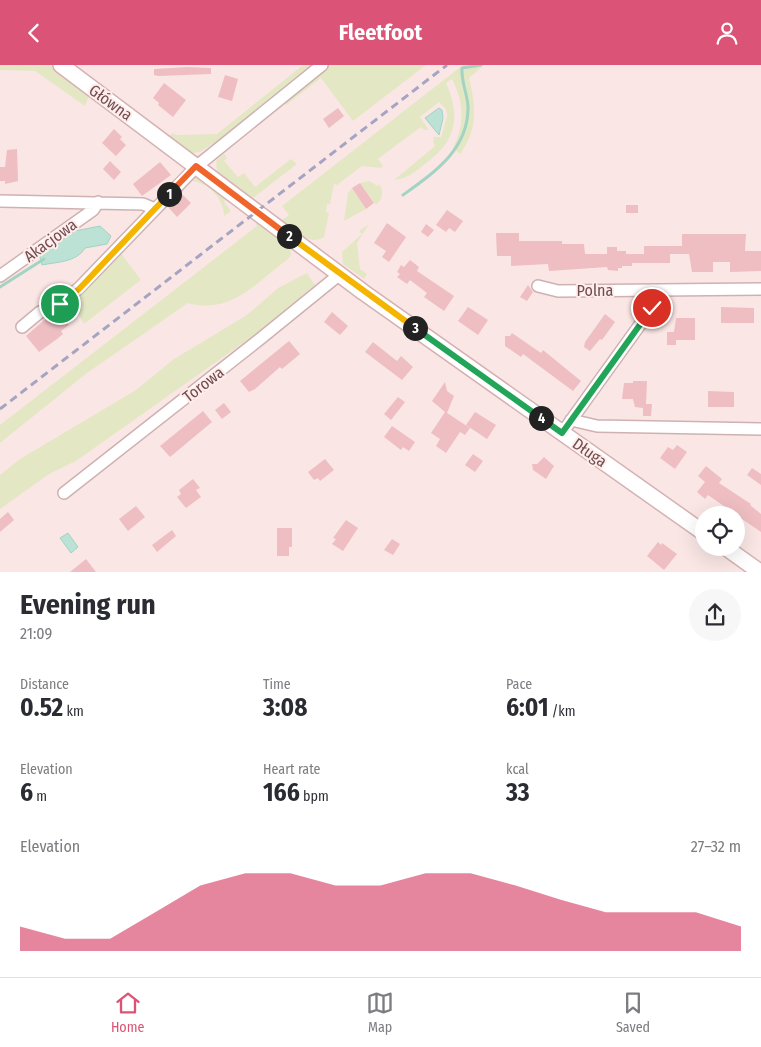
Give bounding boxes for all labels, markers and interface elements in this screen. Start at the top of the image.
icon: back [20,19,48,47]
text: Fleetfoot [339,19,422,46]
icon: person [713,19,741,47]
street label: Główna [85,80,136,125]
pin: 1 [156,181,182,207]
text: 1 [167,186,172,203]
street label: Akacjowa [20,215,81,266]
pin: 2 [276,223,302,249]
text: 2 [286,228,293,245]
street label: Polna [577,281,614,300]
pin [39,283,81,325]
pin [631,287,673,329]
icon: arrive [46,290,74,318]
icon: check [638,294,666,322]
pin: 3 [402,315,428,341]
text: 3 [412,320,419,337]
street label: Torowa [179,362,228,406]
pin: 4 [528,405,554,431]
text: 4 [538,410,545,427]
street label: Długa [569,434,611,471]
map controls [695,506,745,556]
button: locate [695,506,745,556]
text: Evening run [20,588,156,621]
button: share [689,589,741,641]
text: 21:09 [20,624,52,643]
text: Distance [20,676,69,693]
text: Time [263,676,291,693]
text: Pace [506,676,532,693]
text: 0.52 [20,693,63,723]
text: 3:08 [263,693,307,723]
text: 6:01 [506,693,548,723]
text: km [63,703,84,720]
text: /km [548,703,576,720]
text: Elevation [20,761,73,778]
text: Heart rate [263,761,320,778]
text: kcal [506,761,529,778]
text: 6 [20,778,33,808]
text: 166 [263,778,300,808]
text: 33 [506,778,530,808]
text: m [33,788,47,805]
text: bpm [300,788,329,805]
text: Elevation [20,837,80,856]
text: 27–32 m [691,837,741,856]
tab: Home [111,989,144,1036]
tab: Map [366,989,394,1036]
tab: Saved [616,989,650,1036]

